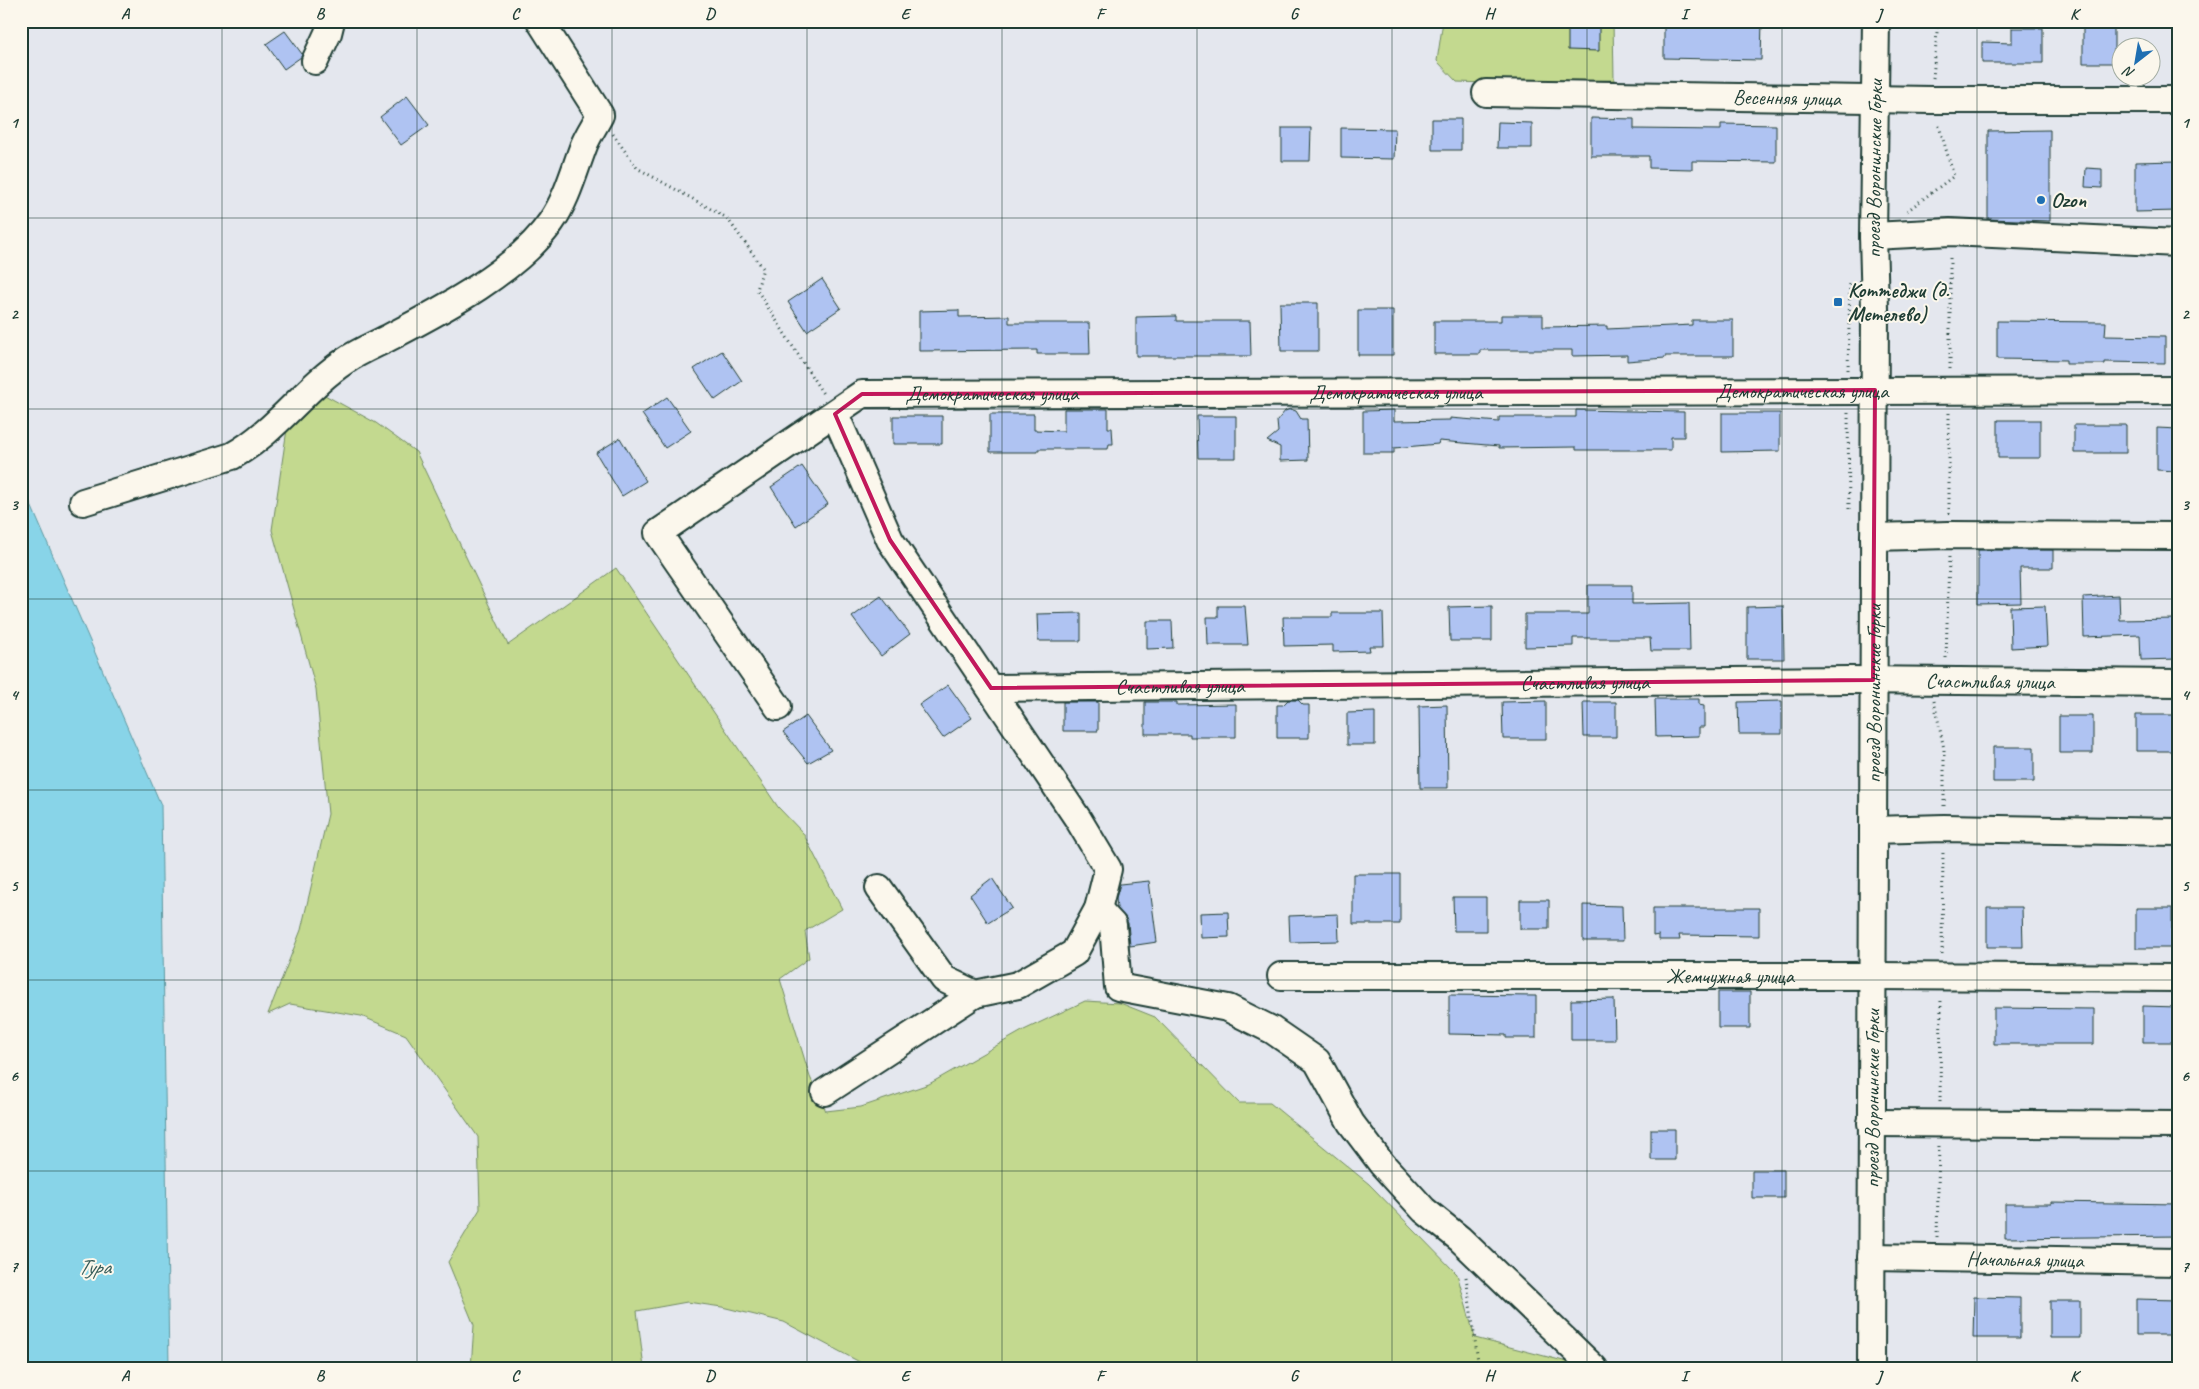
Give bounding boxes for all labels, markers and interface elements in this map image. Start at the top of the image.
text: A [121,4,131,24]
text: B [316,4,326,24]
text: C [511,4,521,24]
text: D [705,4,716,24]
text: E [901,4,912,24]
text: F [1096,4,1107,24]
text: G [1290,4,1300,24]
text: H [1484,4,1496,24]
text: I [1681,4,1691,24]
text: J [1875,4,1884,24]
text: K [2070,4,2082,24]
north arrow [2112,38,2162,88]
text: N [2119,62,2138,82]
street label: проезд Воронинские Горки [1860,77,1888,259]
street label: Весенняя улица [1733,84,1843,112]
text: 1 [10,113,19,133]
text: 1 [2181,113,2190,133]
place label: Ozon [2051,187,2086,213]
marker: Ozon [2035,194,2047,206]
place label: Коттеджи (д. Метелево) [1848,277,1950,327]
marker: Коттеджи (д. Метелево) [1832,296,1844,308]
text: 2 [10,304,19,324]
text: 2 [2181,304,2190,324]
street label: Демократическая улица [1715,378,1890,404]
street label: Демократическая улица [1309,379,1484,406]
street label: Демократическая улица [905,380,1080,407]
text: 3 [10,495,19,515]
text: 3 [2181,495,2190,515]
street label: проезд Воронинские Горки [1860,602,1887,783]
street label: Счастливая улица [1925,668,2056,695]
street label: Счастливая улица [1520,669,1651,696]
street label: Счастливая улица [1115,673,1246,700]
text: 4 [10,685,19,705]
text: 4 [2181,685,2190,705]
text: 5 [11,876,20,896]
text: 5 [2182,876,2191,896]
street label: Жемчужная улица [1666,963,1796,989]
street label: проезд Воронинские Горки [1859,1007,1885,1188]
text: 6 [10,1066,19,1086]
text: 6 [2181,1066,2190,1086]
street label: Начальная улица [1966,1246,2086,1273]
water label: Тура [78,1253,113,1281]
text: 7 [10,1257,19,1277]
text: 7 [2181,1257,2190,1277]
text: A [121,1366,131,1386]
text: B [316,1366,326,1386]
text: C [511,1366,521,1386]
text: D [705,1366,716,1386]
text: E [901,1366,912,1386]
text: F [1096,1366,1107,1386]
text: G [1290,1366,1300,1386]
text: H [1484,1366,1496,1386]
text: I [1681,1366,1691,1386]
text: J [1875,1366,1884,1386]
text: K [2070,1366,2082,1386]

